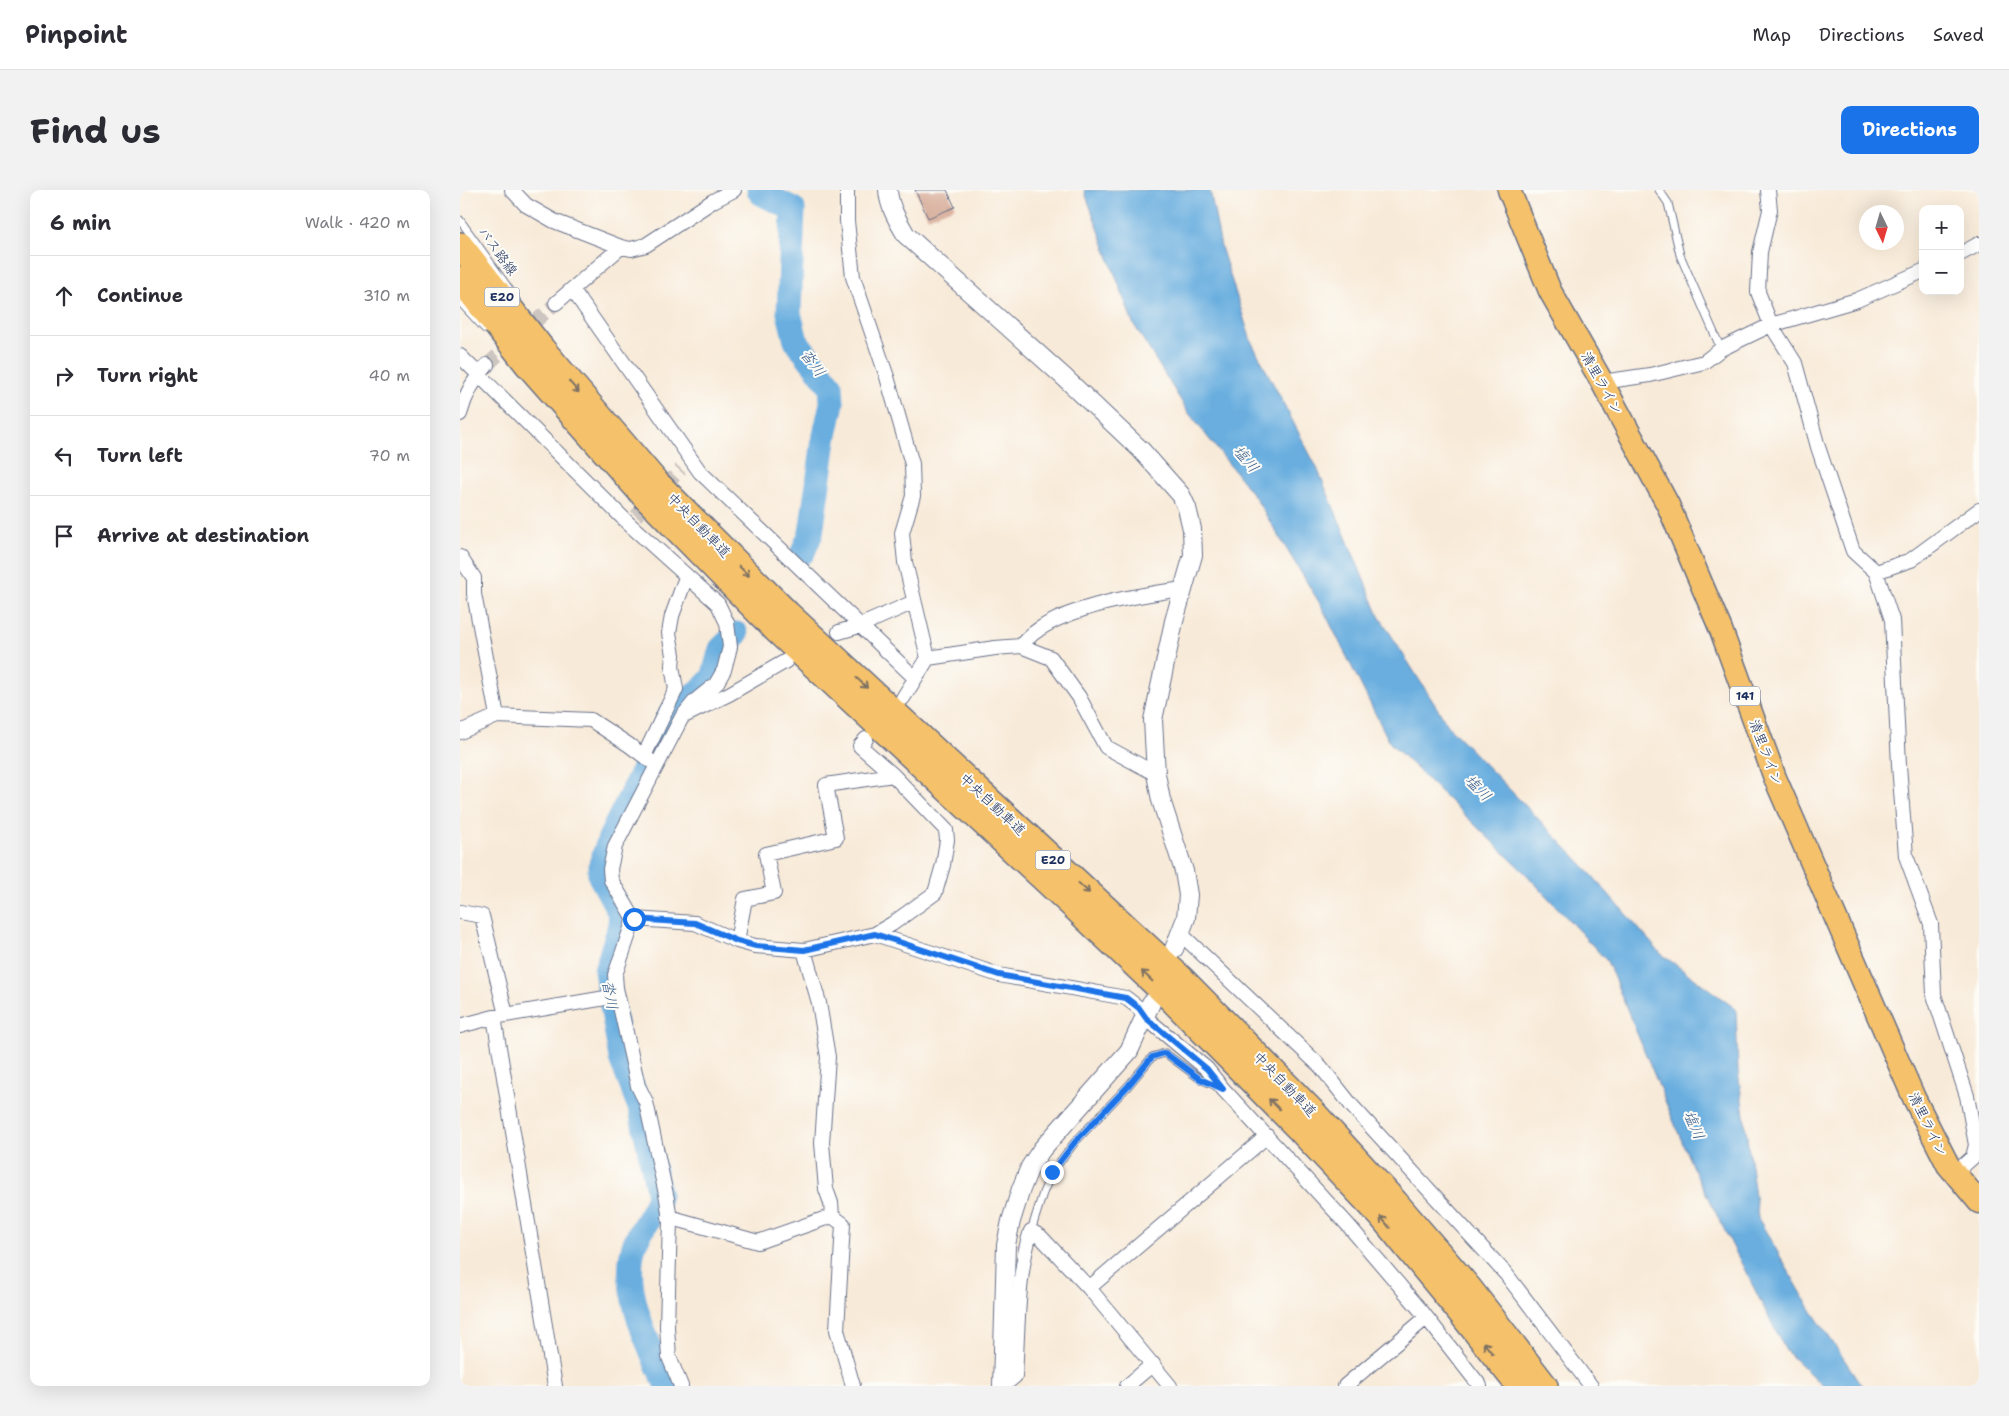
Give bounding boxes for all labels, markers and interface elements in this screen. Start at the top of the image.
text: Pinpoint [25,19,127,51]
text: Map [1753,23,1791,47]
text: Directions [1819,23,1905,47]
text: Saved [1933,23,1984,47]
button: Directions [1841,106,1979,154]
text: Find us [30,107,161,154]
north arrow [1859,205,1904,250]
map controls [1919,205,1964,295]
button: + [1919,205,1964,250]
text: 6 min [50,209,111,237]
text: Walk · 420 m [305,212,410,233]
street label: バス路線 [474,223,522,279]
button: − [1919,250,1964,295]
icon: ahead [50,282,78,310]
text: Continue [97,283,183,308]
text: 310 m [363,285,410,306]
road number: E20 [484,288,520,306]
water label: 沓川 [796,345,830,381]
street label: 清里ライン [1577,348,1627,418]
icon: right [50,362,78,390]
text: Turn right [97,363,198,388]
text: 40 m [368,365,410,386]
one-way arrow [569,380,580,393]
water label: 塩川 [1229,441,1263,477]
icon: left [50,442,78,470]
text: Turn left [97,443,183,468]
text: 70 m [369,445,410,466]
street label: 中央自動車道 [663,489,735,561]
icon: arrive [50,522,78,550]
text: Arrive at destination [97,523,309,548]
one-way arrow [737,565,750,577]
one-way arrow [855,677,868,689]
road number: 141 [1730,686,1760,706]
street label: 清里ライン [1745,716,1787,788]
street label: 中央自動車道 [956,769,1030,839]
water label: 塩川 [1460,770,1496,806]
road number: E20 [1036,850,1070,870]
one-way arrow [1077,882,1090,894]
route start [623,908,646,931]
one-way arrow [1141,970,1153,982]
water label: 沓川 [598,978,622,1012]
street label: 中央自動車道 [1249,1048,1321,1120]
street label: 清里ライン [1905,1089,1951,1159]
one-way arrow [1268,1097,1280,1110]
water label: 塩川 [1679,1107,1709,1143]
route end [1041,1161,1064,1184]
one-way arrow [1380,1216,1391,1229]
one-way arrow [1483,1342,1494,1355]

